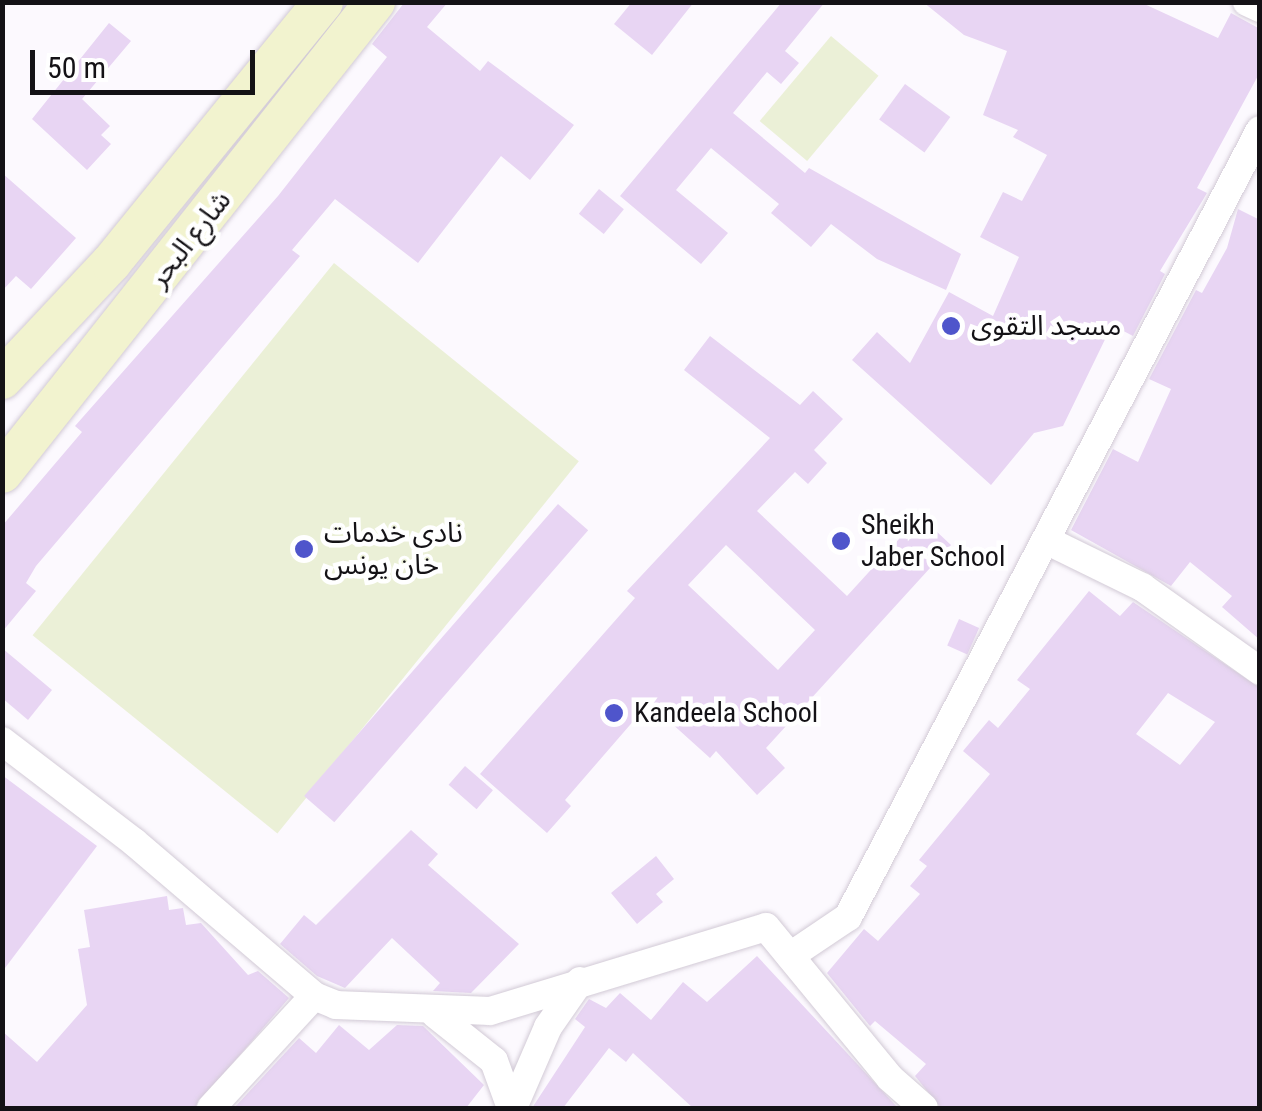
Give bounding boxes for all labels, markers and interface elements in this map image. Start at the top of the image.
scale bar [35,30,260,92]
text: 50 m [47,50,106,85]
street label: شارع البحر [142,184,238,294]
place label: مسجد التقوى [971,309,1121,343]
marker: مسجد التقوى [940,315,962,337]
place label: Sheikh Jaber School [861,508,1005,574]
place label: نادى خدمات خان يونس [324,516,463,582]
marker: Sheikh Jaber School [830,530,852,552]
marker: نادى خدمات خان يونس [293,538,315,560]
place label: Kandeela School [634,696,818,730]
marker: Kandeela School [603,702,625,724]

